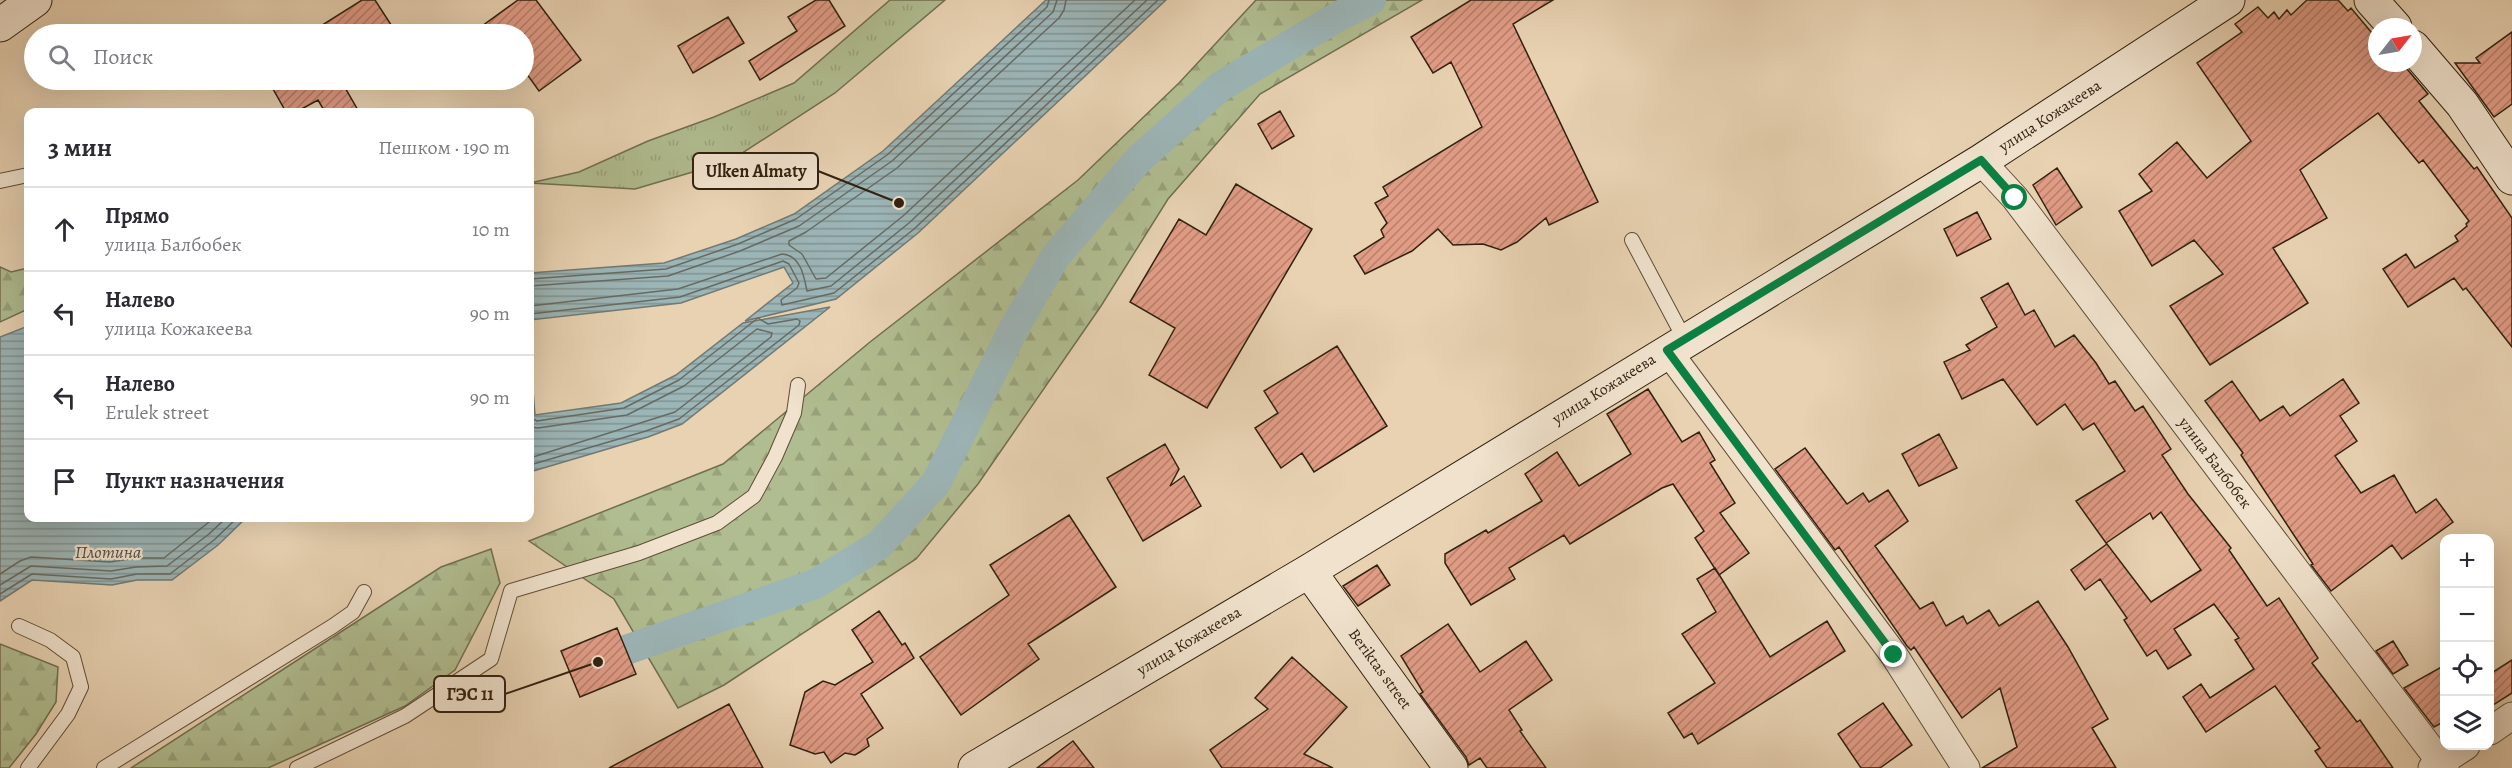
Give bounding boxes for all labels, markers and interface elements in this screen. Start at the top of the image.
north arrow [2368,18,2422,72]
search box [24,24,534,90]
icon: search [45,41,78,74]
text: Поиск [93,42,153,72]
street label: улица Кожакеева [1994,74,2106,158]
text: 3 мин [48,130,112,165]
text: Пешком · 190 m [378,134,510,161]
callout: Ulken Almaty [693,153,818,189]
text: Ulken Almaty [705,159,807,183]
route start [2001,184,2027,210]
text: Прямо [105,201,169,231]
icon: ahead [48,213,81,246]
text: 10 m [472,216,510,243]
text: улица Балбобек [105,231,242,258]
text: Налево [105,285,175,315]
icon: left [48,297,81,330]
text: 90 m [470,300,510,327]
text: улица Кожакеева [105,315,253,342]
street label: улица Кожакеева [1547,348,1660,430]
text: Налево [105,369,175,399]
icon: left [48,381,81,414]
text: 90 m [470,384,510,411]
text: Erulek street [105,399,209,426]
street label: улица Балбобек [2173,412,2257,513]
icon: arrive [48,465,81,498]
text: Пункт назначения [105,466,284,496]
map controls [2440,534,2494,750]
button: + [2440,534,2494,588]
water label: Плотина [75,540,141,564]
button: − [2440,588,2494,642]
street label: улица Кожакеева [1132,601,1246,681]
street label: Beriktas street [1343,624,1417,714]
route end [1880,641,1906,667]
button: locate [2440,642,2494,696]
callout: ГЭС 11 [434,676,505,712]
text: ГЭС 11 [446,682,494,706]
button: layers [2440,696,2494,750]

